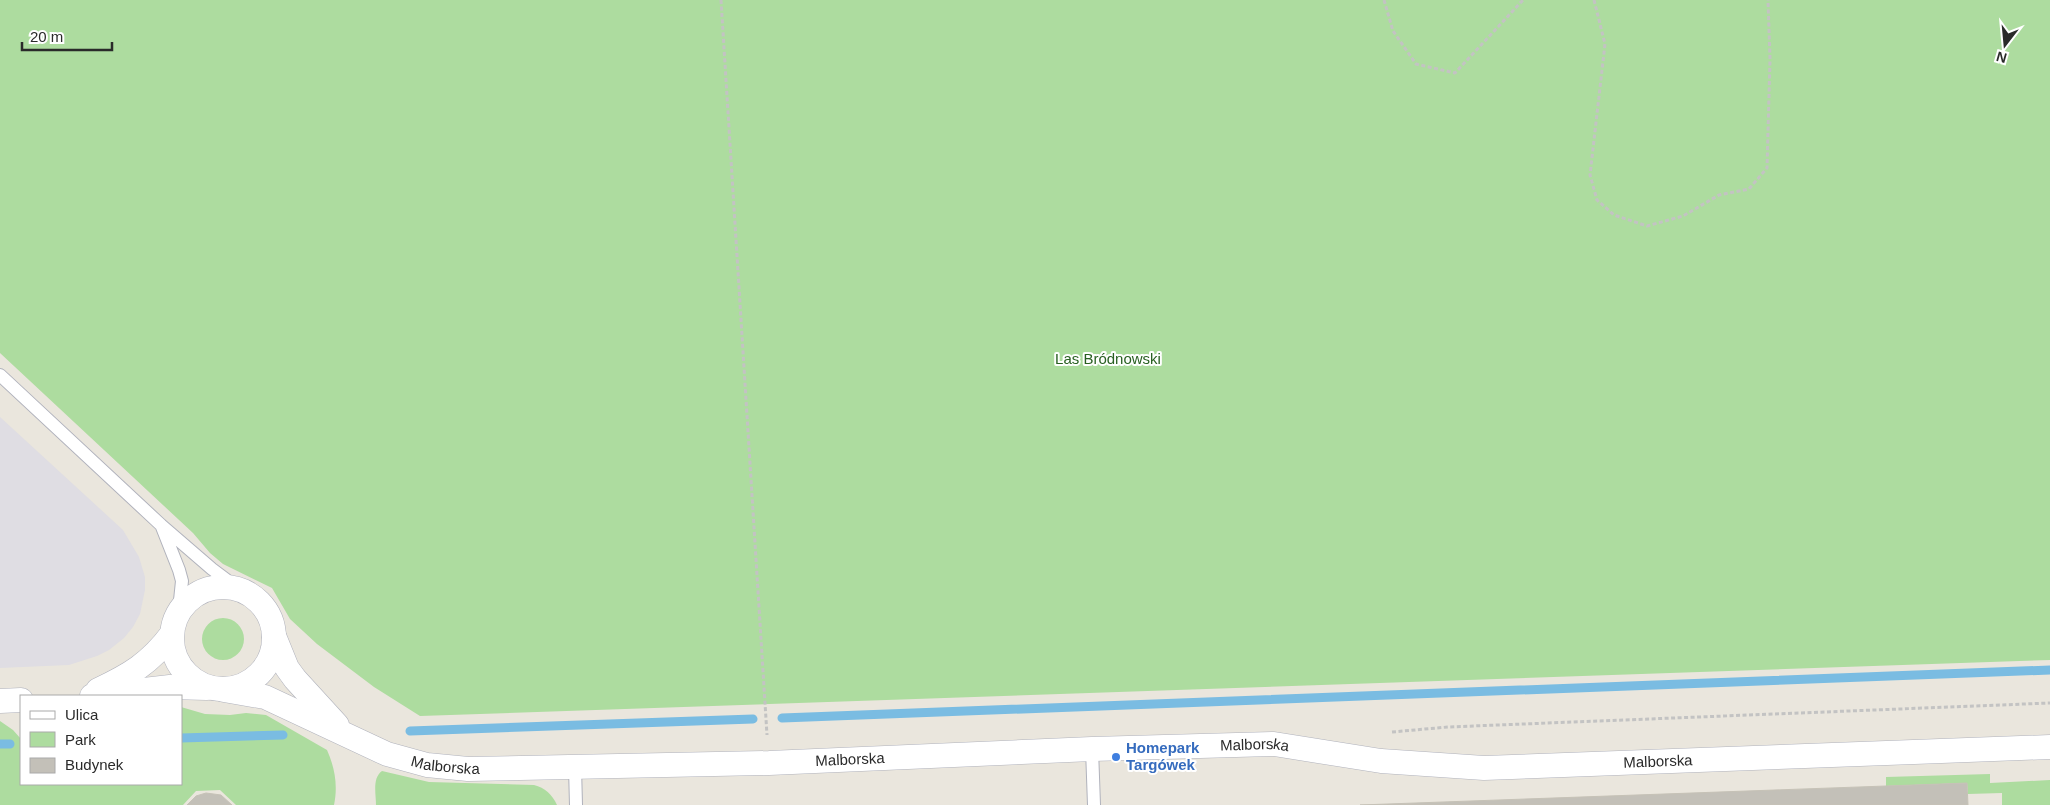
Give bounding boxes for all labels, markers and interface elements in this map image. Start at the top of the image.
scale bar [22,20,112,52]
north arrow [1980,20,2030,70]
text: 20 m [30,28,63,45]
text: N [1994,48,2008,67]
park label: Las Bródnowski [1055,350,1161,367]
legend [20,695,182,785]
text: Ulica [65,706,99,723]
text: Park [65,731,96,748]
street label: Malborska [1220,735,1291,754]
place label: Homepark Targówek [1126,739,1200,773]
street label: Malborska [815,749,886,769]
marker: Homepark Targówek [1110,751,1122,763]
street label: Malborska [1623,751,1693,771]
street label: Malborska [409,752,480,777]
text: Budynek [65,756,124,773]

